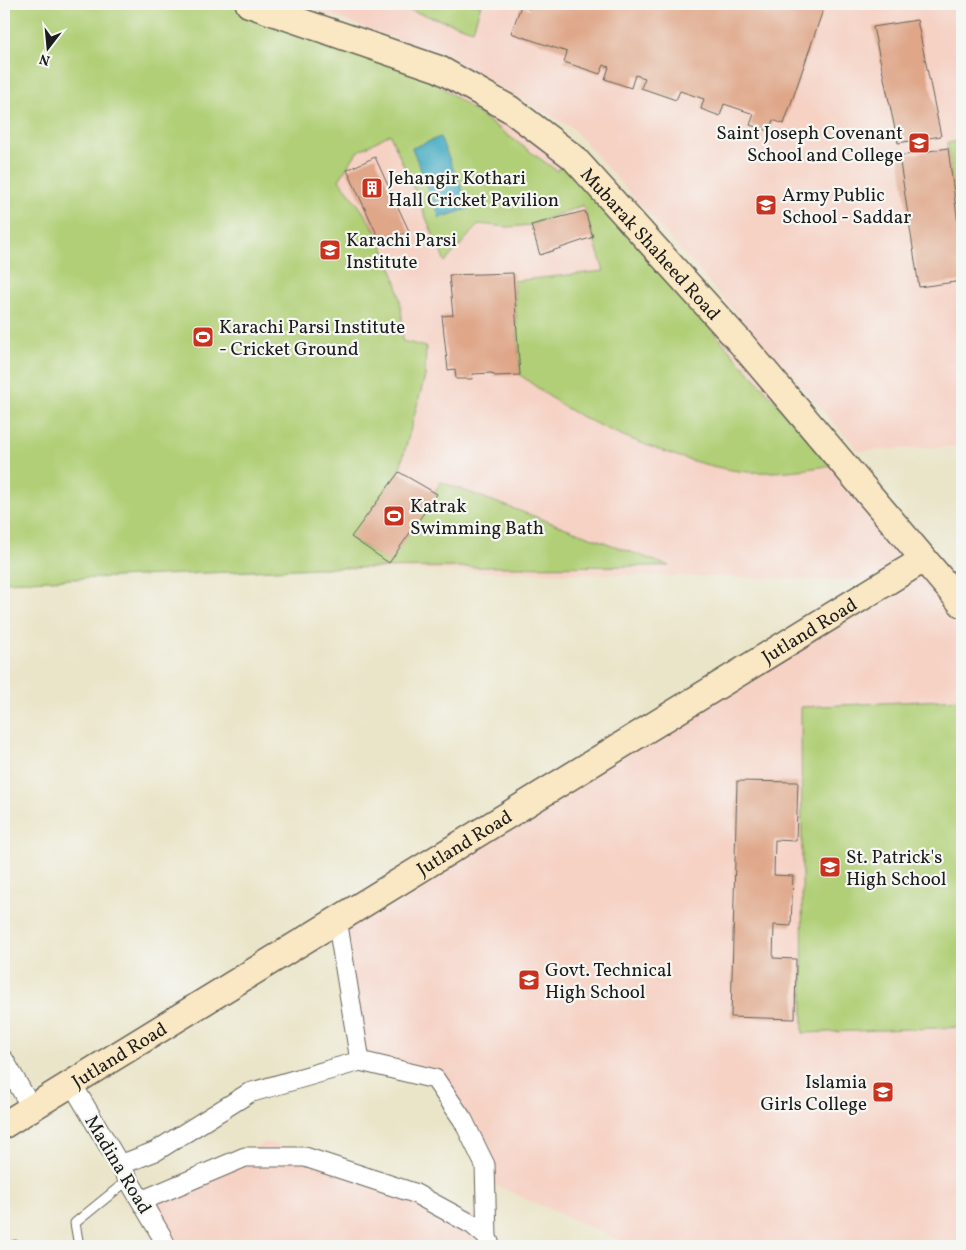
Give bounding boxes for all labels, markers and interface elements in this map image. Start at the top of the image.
north arrow [22,22,72,72]
text: N [37,49,52,70]
place label: Saint Joseph Covenant School and College [716,121,903,169]
school or university icon: Saint Joseph Covenant School and College [907,131,931,155]
street label: Mubarak Shaheed Road [574,163,725,327]
place label: Jehangir Kothari Hall Cricket Pavilion [388,166,559,214]
building icon: Jehangir Kothari Hall Cricket Pavilion [360,176,384,200]
place label: Army Public School - Saddar [782,183,911,231]
school or university icon: Army Public School - Saddar [754,193,778,217]
place label: Karachi Parsi Institute [346,228,457,276]
school or university icon: Karachi Parsi Institute [318,238,342,262]
place label: Karachi Parsi Institute - Cricket Ground [219,315,405,363]
sports icon: Karachi Parsi Institute - Cricket Ground [191,325,215,349]
place label: Katrak Swimming Bath [410,494,544,542]
sports icon: Katrak Swimming Bath [382,504,406,528]
street label: Jutland Road [757,592,863,671]
street label: Jutland Road [412,804,518,883]
place label: St. Patrick's High School [846,845,947,893]
school or university icon: St. Patrick's High School [818,855,842,879]
place label: Govt. Technical High School [545,958,672,1006]
school or university icon: Govt. Technical High School [517,968,541,992]
street label: Jutland Road [67,1017,173,1095]
place label: Islamia Girls College [760,1070,867,1118]
school or university icon: Islamia Girls College [871,1080,895,1104]
street label: Madina Road [78,1111,157,1219]

